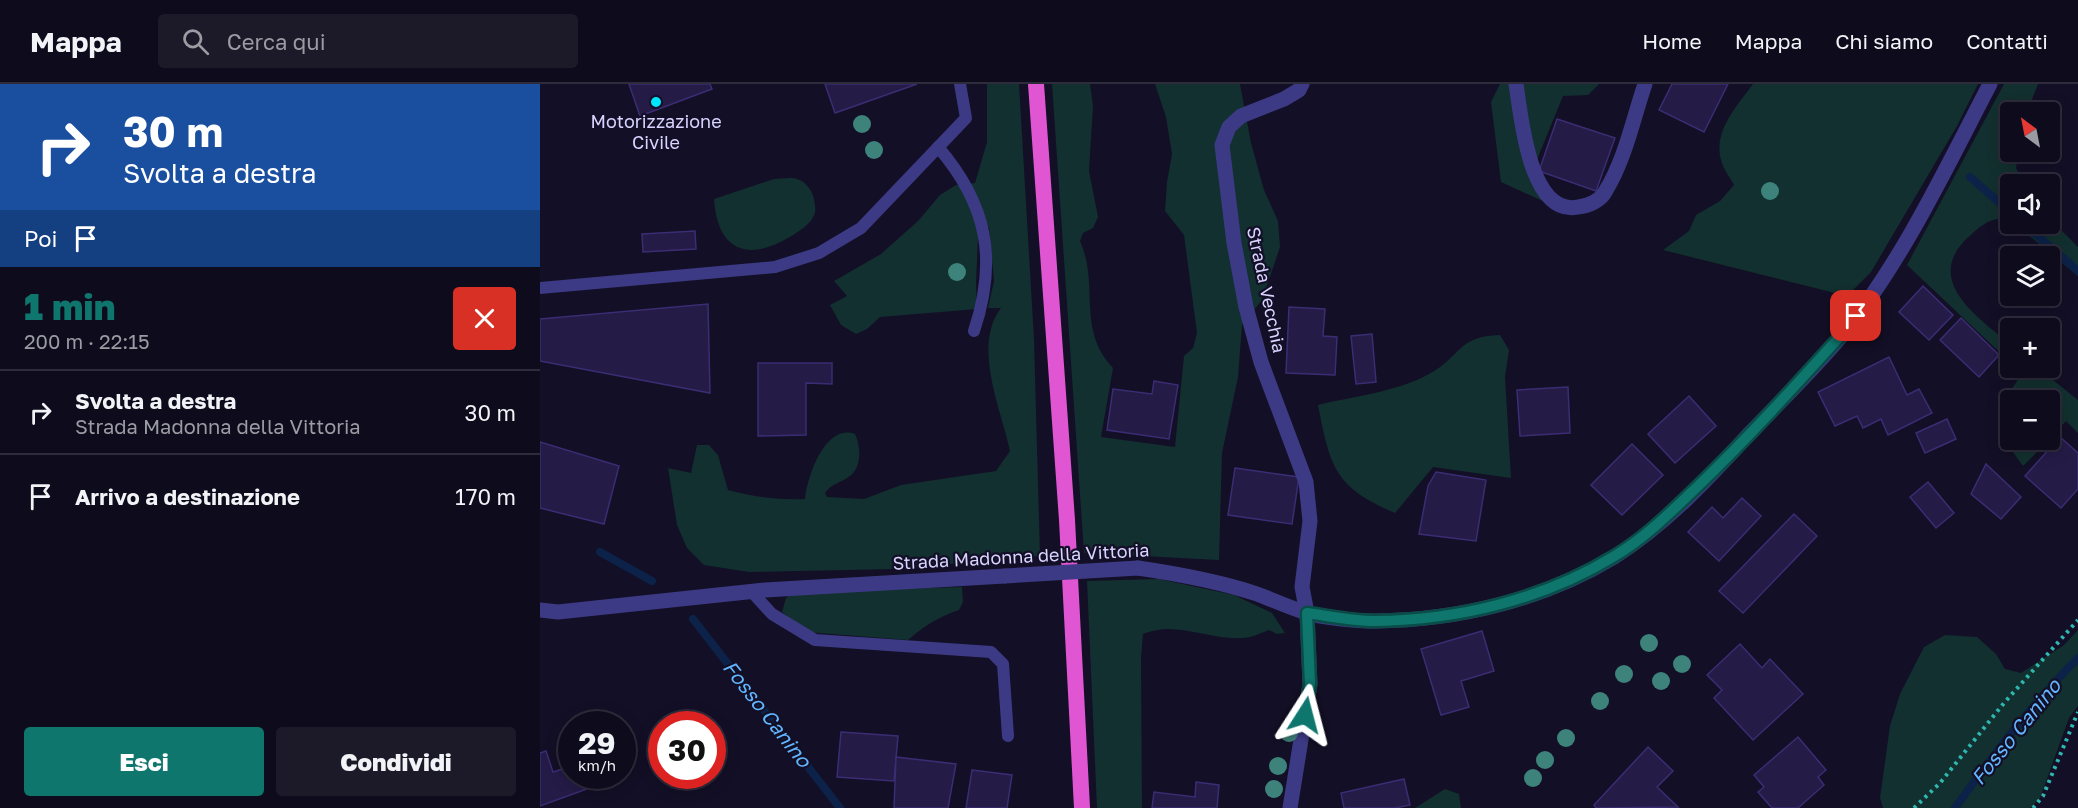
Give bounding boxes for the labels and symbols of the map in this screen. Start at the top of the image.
marker: Motorizzazione Civile [649,95,663,109]
north arrow [2000,102,2060,162]
place label: Motorizzazione Civile [590,110,722,153]
street label: Strada Vecchia [1243,225,1291,355]
pin [1830,290,1881,341]
street label: Strada Madonna della Vittoria [892,538,1150,574]
water label: Fosso Canino [719,655,817,772]
water label: Fosso Canino [1965,673,2066,789]
position arrow [1273,683,1337,747]
speed limit sign: 30 [648,711,726,789]

